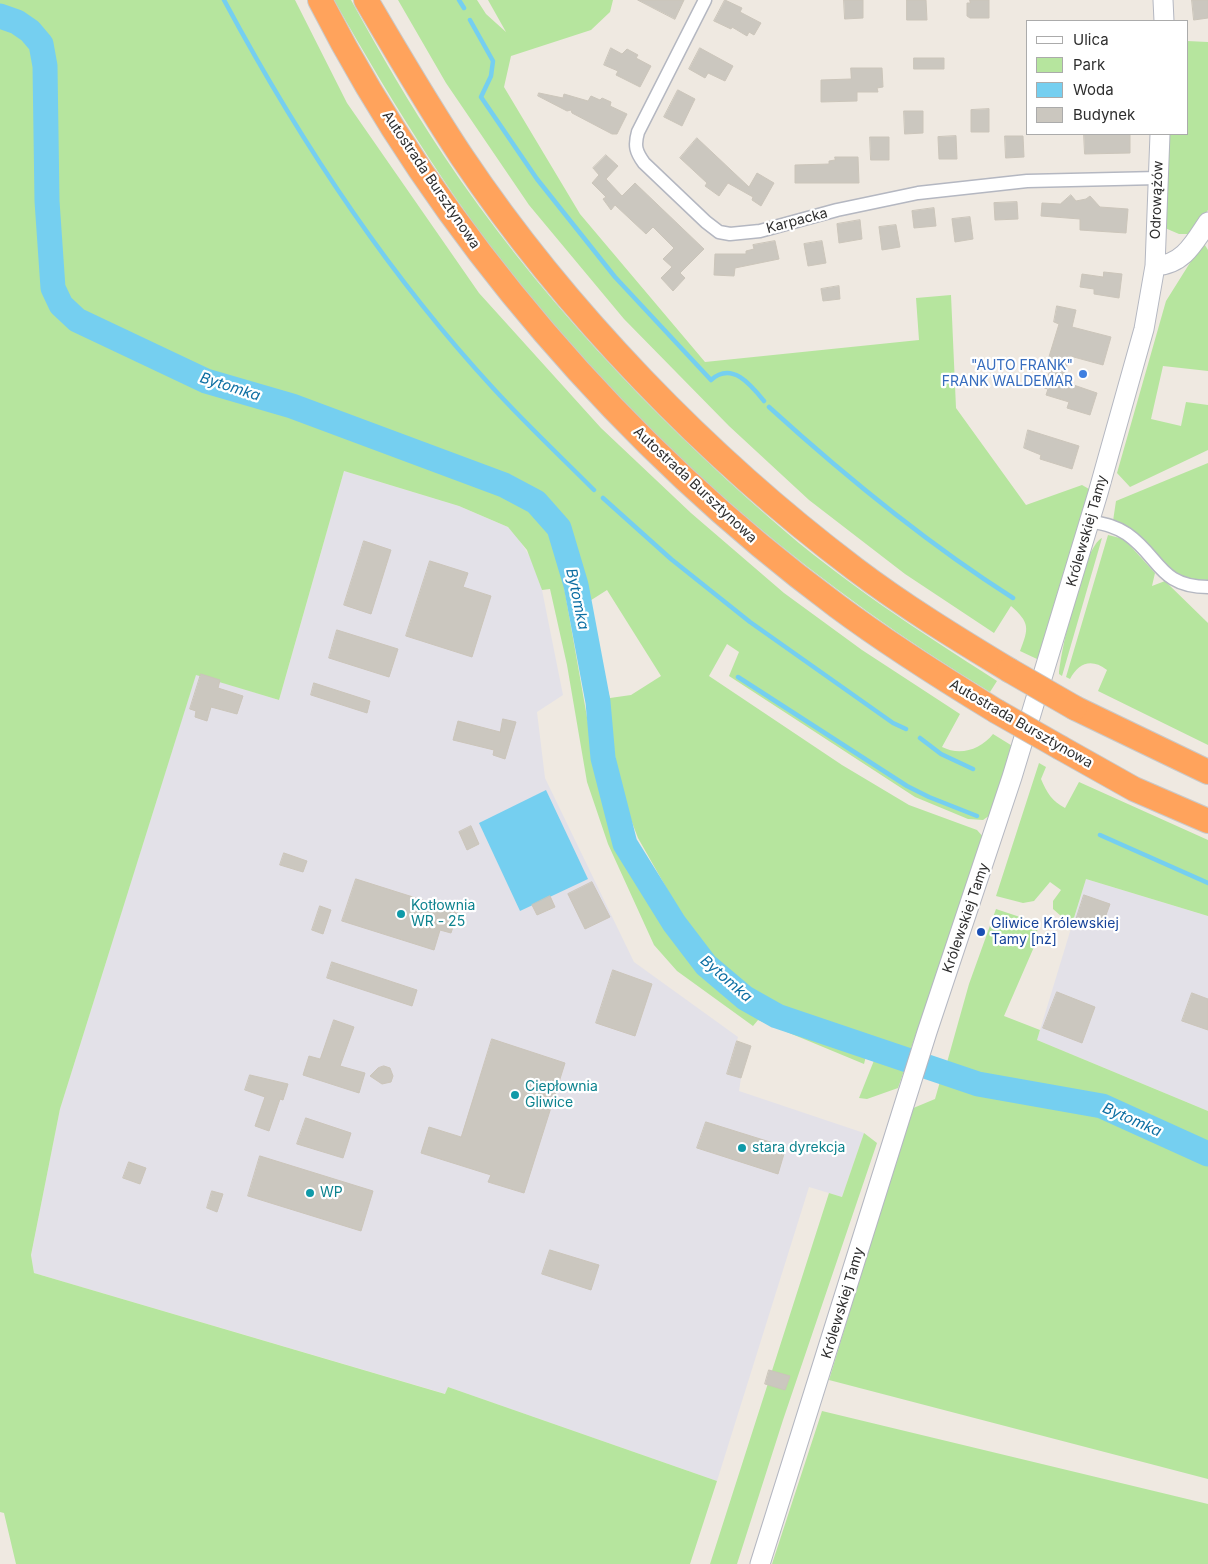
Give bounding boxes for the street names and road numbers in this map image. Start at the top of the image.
street label: Autostrada Bursztynowa [379,108,483,252]
street label: Odrowążów [1147,160,1167,240]
street label: Karpacka [764,205,830,237]
street label: Autostrada Bursztynowa [630,423,760,547]
street label: Królewskiej Tamy [1063,473,1111,589]
street label: Autostrada Bursztynowa [946,676,1096,772]
street label: Królewskiej Tamy [939,861,993,975]
street label: Królewskiej Tamy [818,1245,868,1361]

